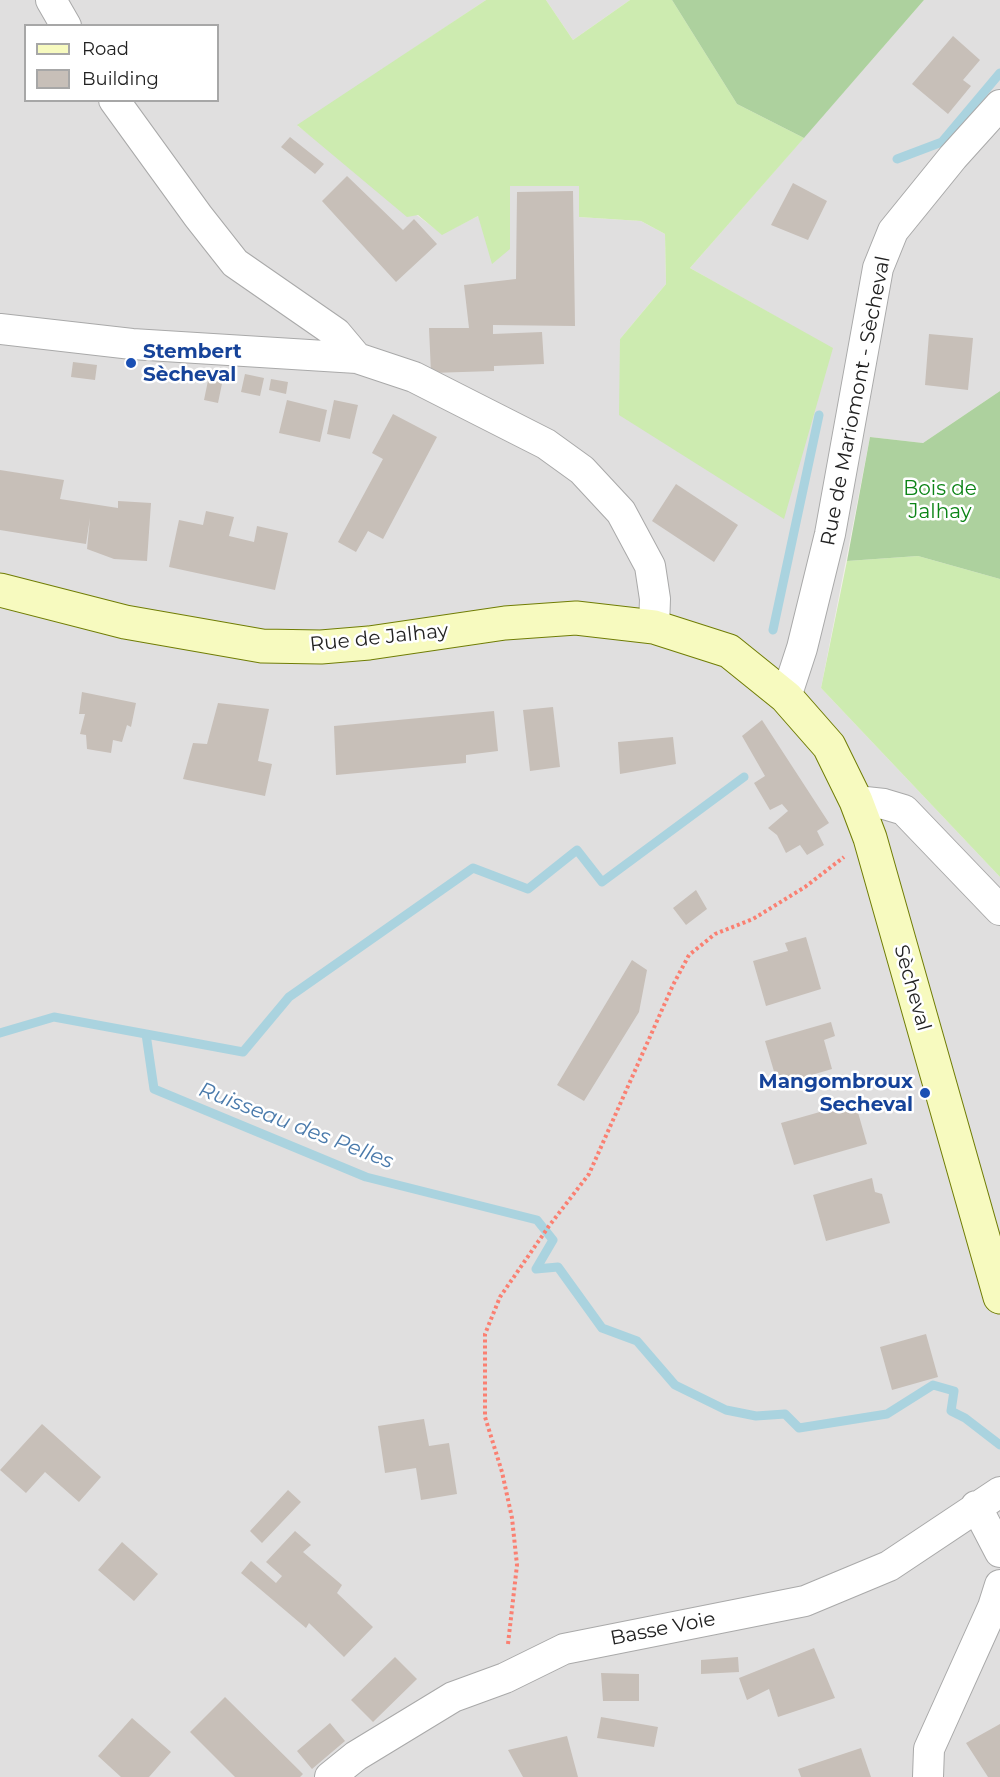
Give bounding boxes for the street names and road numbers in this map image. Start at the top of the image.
street label: Rue de Mariomont - Sècheval [816,254,896,548]
street label: Rue de Jalhay [309,619,449,657]
street label: Sècheval [888,942,936,1034]
street label: Basse Voie [608,1607,718,1651]

